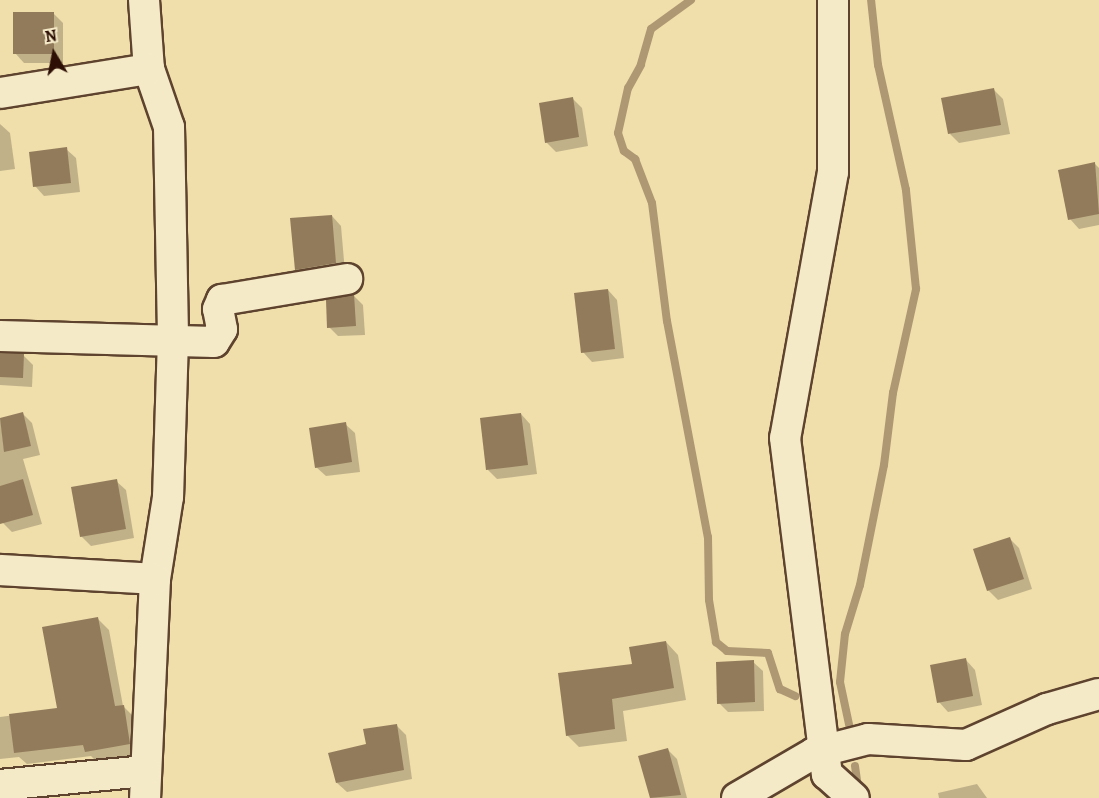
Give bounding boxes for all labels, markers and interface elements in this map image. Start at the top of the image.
north arrow [24,24,84,84]
text: N [43,24,59,48]

